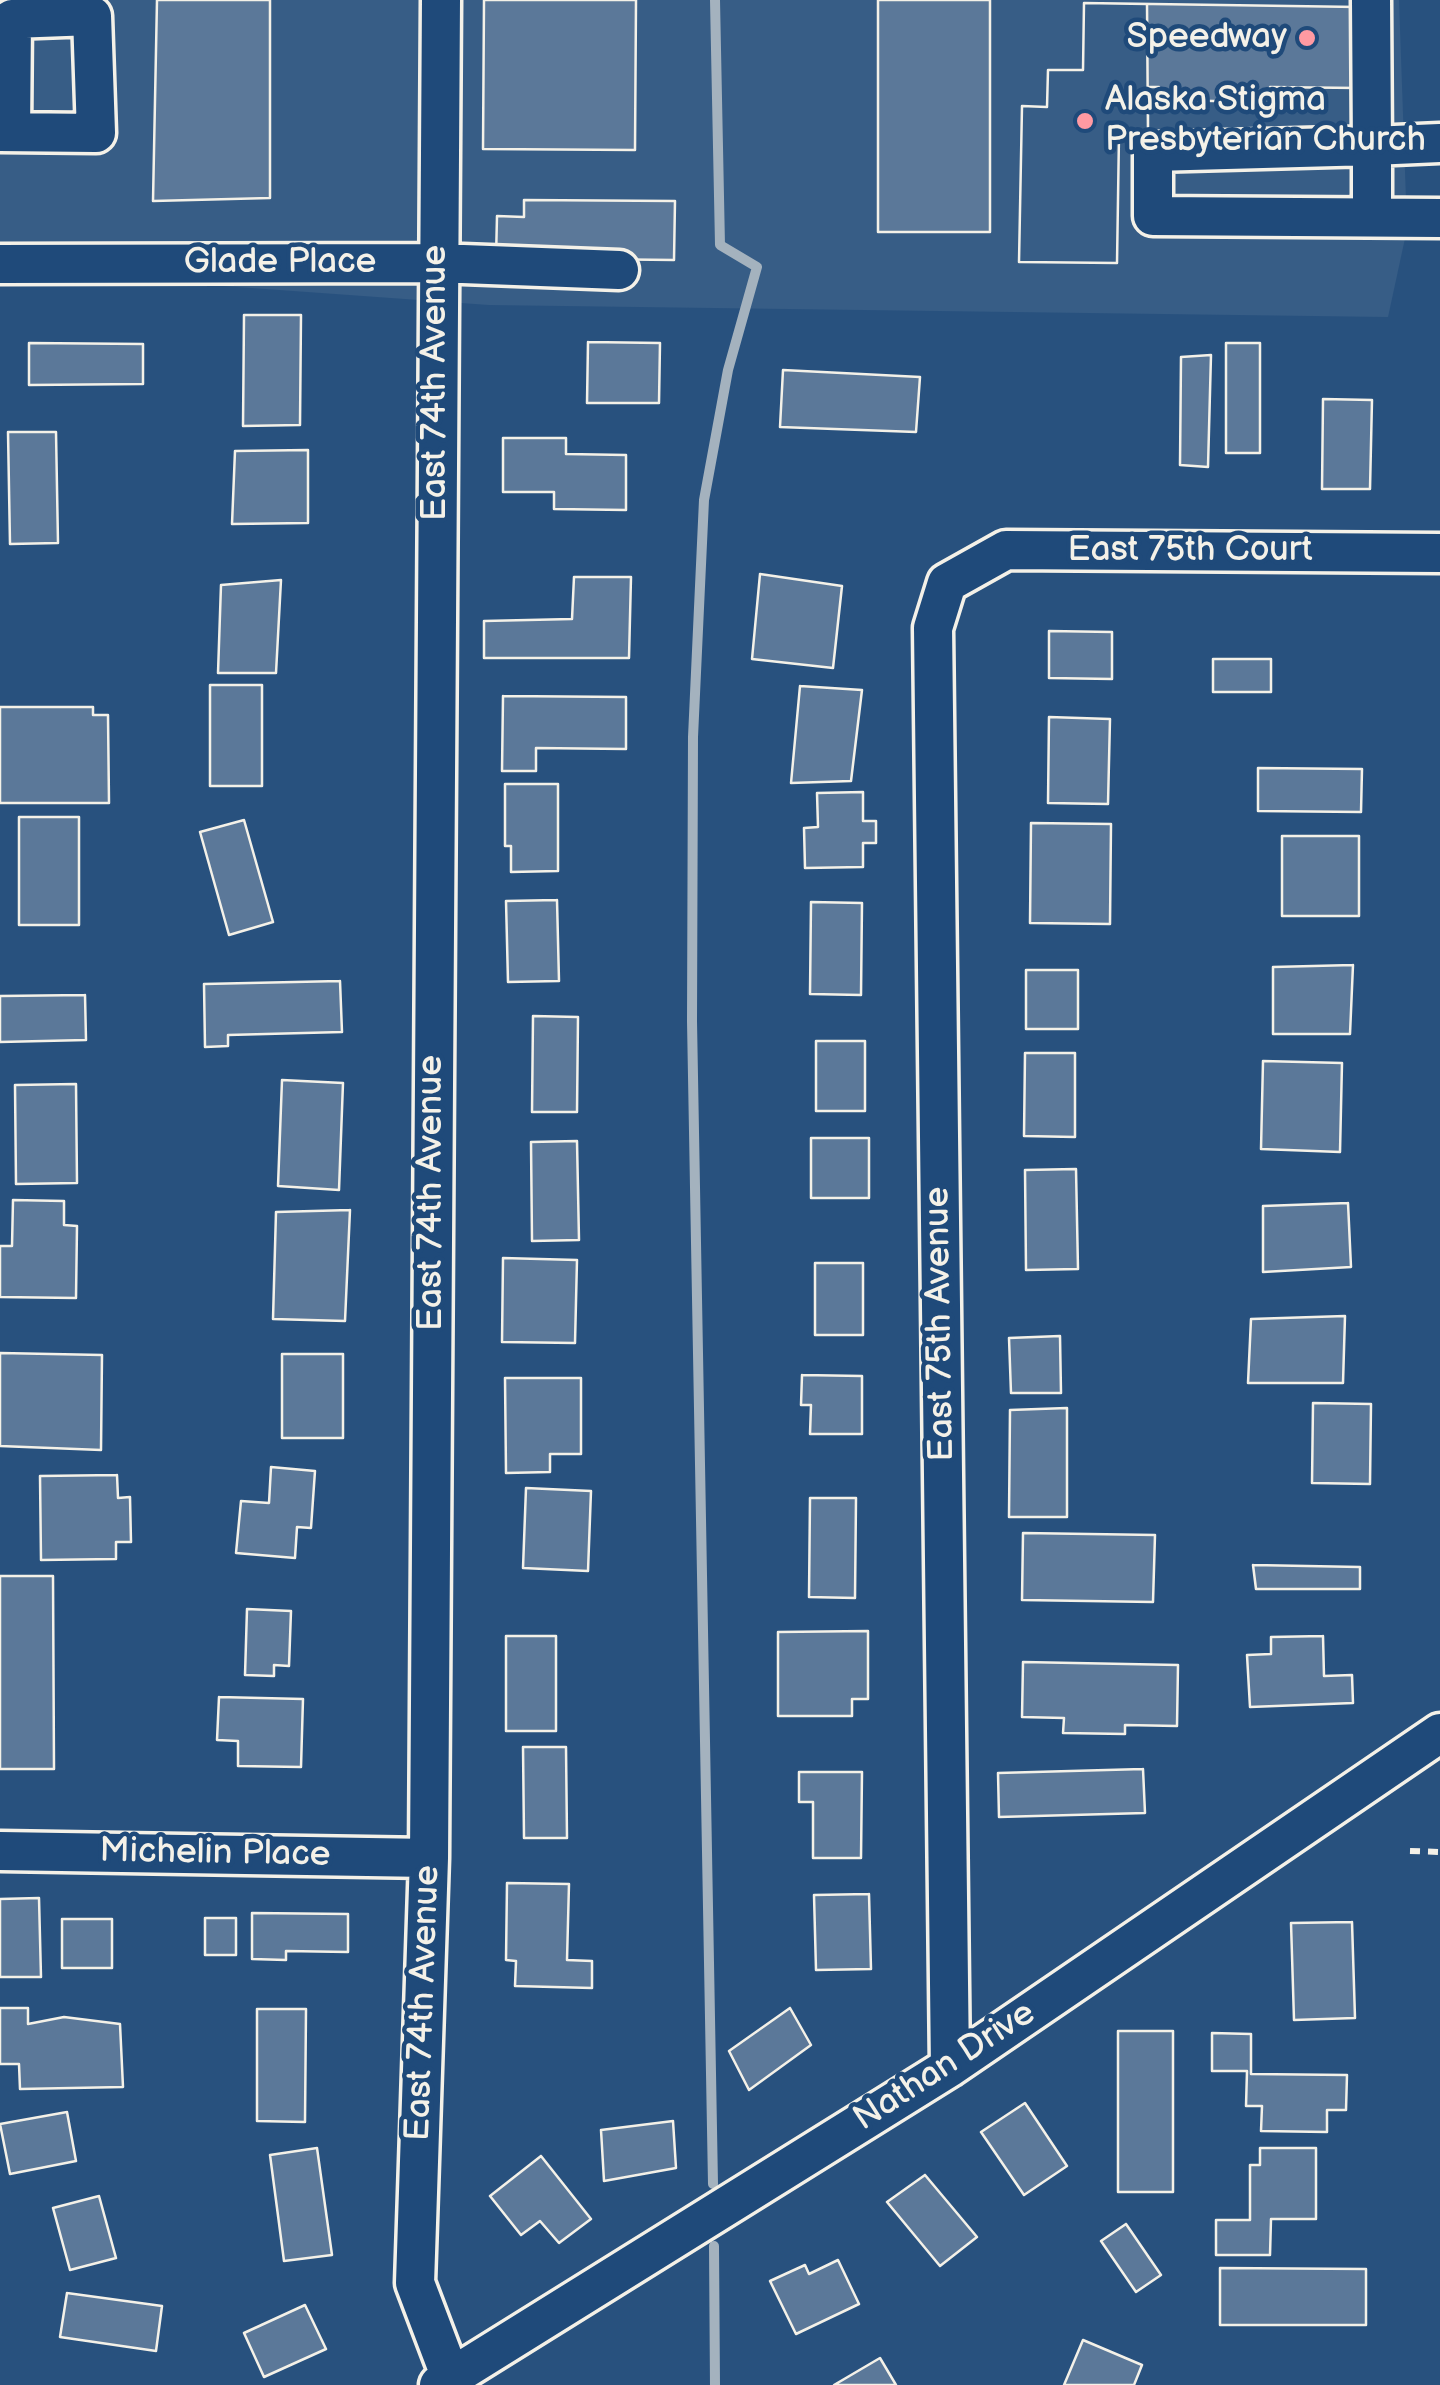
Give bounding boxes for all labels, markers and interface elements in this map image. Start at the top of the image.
place label: Speedway [1126,17,1287,59]
marker: Speedway [1296,27,1318,49]
place label: Alaska Stigma Presbyterian Church [1105,80,1426,162]
marker: Alaska Stigma Presbyterian Church [1074,110,1096,132]
street label: Glade Place [184,242,376,284]
street label: East 74th Avenue [415,245,457,521]
street label: East 75th Court [1068,530,1312,572]
street label: East 74th Avenue [411,1055,453,1331]
street label: East 75th Avenue [918,1186,964,1462]
street label: Michelin Place [99,1831,331,1877]
street label: East 74th Avenue [398,1864,450,2142]
street label: Nathan Drive [847,1993,1043,2141]

